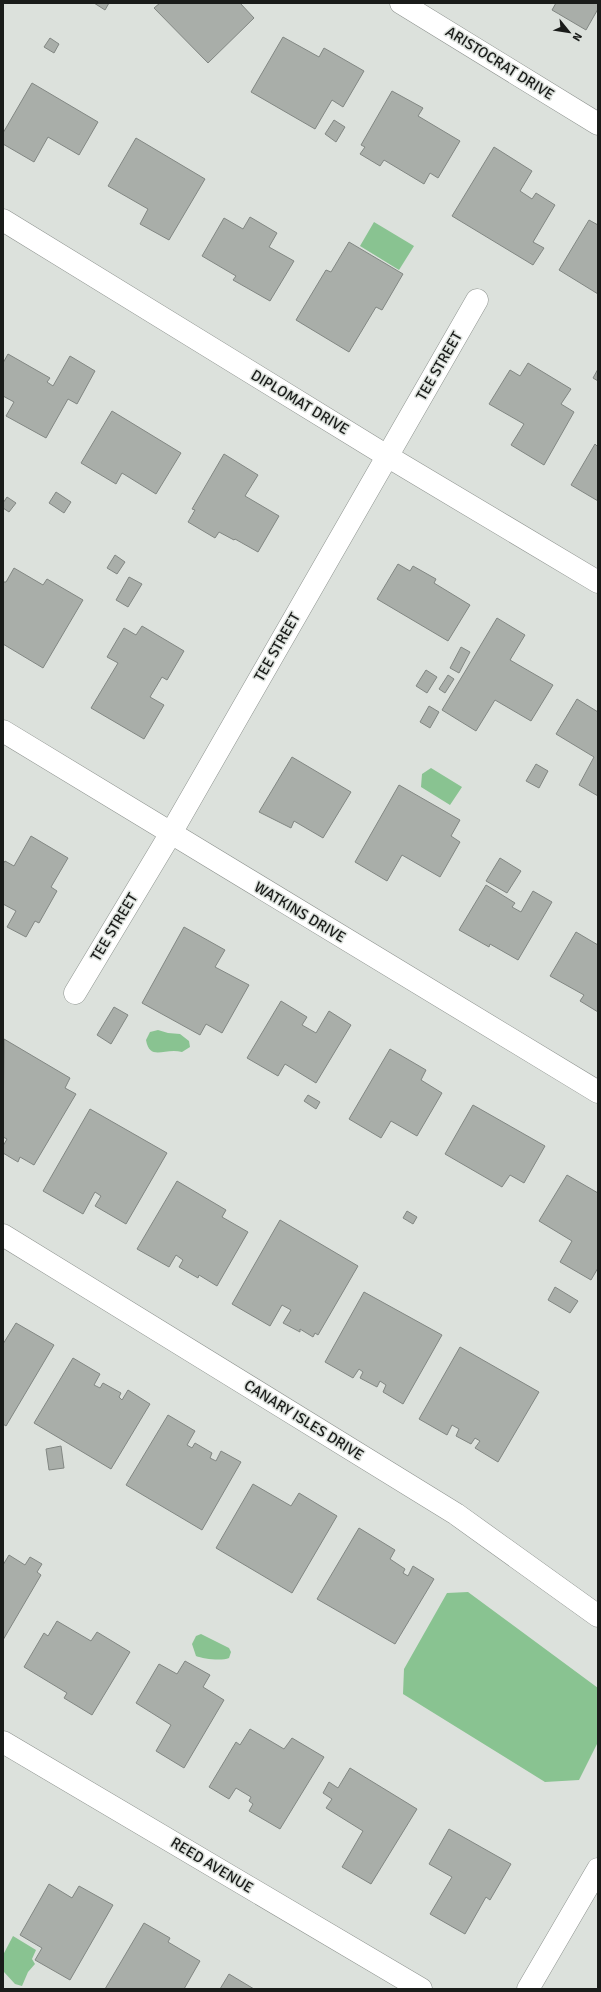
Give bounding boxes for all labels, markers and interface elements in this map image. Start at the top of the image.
north arrow [549,12,589,52]
street label: ARISTOCRAT DRIVE [442,22,558,104]
text: N [570,30,585,43]
street label: TEE STREET [412,328,466,404]
street label: DIPLOMAT DRIVE [248,366,352,438]
street label: TEE STREET [250,609,304,685]
street label: WATKINS DRIVE [251,878,349,946]
street label: TEE STREET [87,889,142,964]
street label: CANARY ISLES DRIVE [241,1376,367,1464]
street label: REED AVENUE [167,1833,257,1897]

